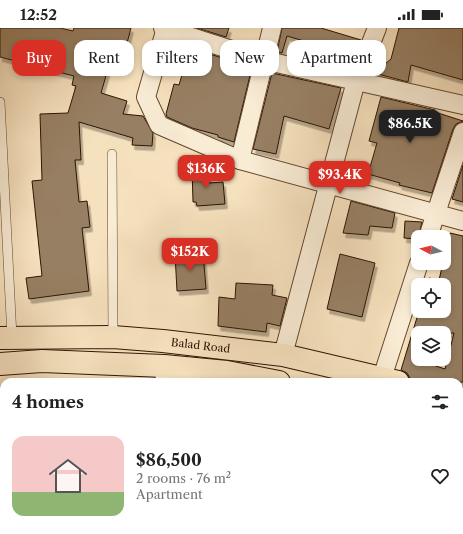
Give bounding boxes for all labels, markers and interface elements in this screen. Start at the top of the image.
text: 12:52 [20,5,57,24]
chip: Buy [12,40,66,76]
chip: Rent [74,40,134,76]
chip: Filters [142,40,212,76]
chip: New [220,40,279,76]
chip: Apartment [287,40,386,76]
pin: $86.5K [377,110,443,144]
text: $86.5K [388,115,432,131]
pin: $136K [178,155,234,189]
text: $136K [187,160,225,176]
pin: $93.4K [307,161,373,195]
text: $93.4K [318,166,362,182]
north arrow [411,230,451,270]
map controls [411,230,451,366]
pin: $152K [162,238,218,272]
text: $152K [171,243,209,259]
button: locate [411,278,451,318]
button: layers [411,326,451,366]
street label: Balad Road [170,335,231,356]
icon: filters [429,391,451,413]
text: 4 homes [12,392,84,412]
text: $86,500 [136,450,202,470]
icon: home [44,452,92,500]
icon: heart [429,465,451,487]
text: 2 rooms · 76 m² [136,470,231,486]
text: Apartment [136,486,203,502]

